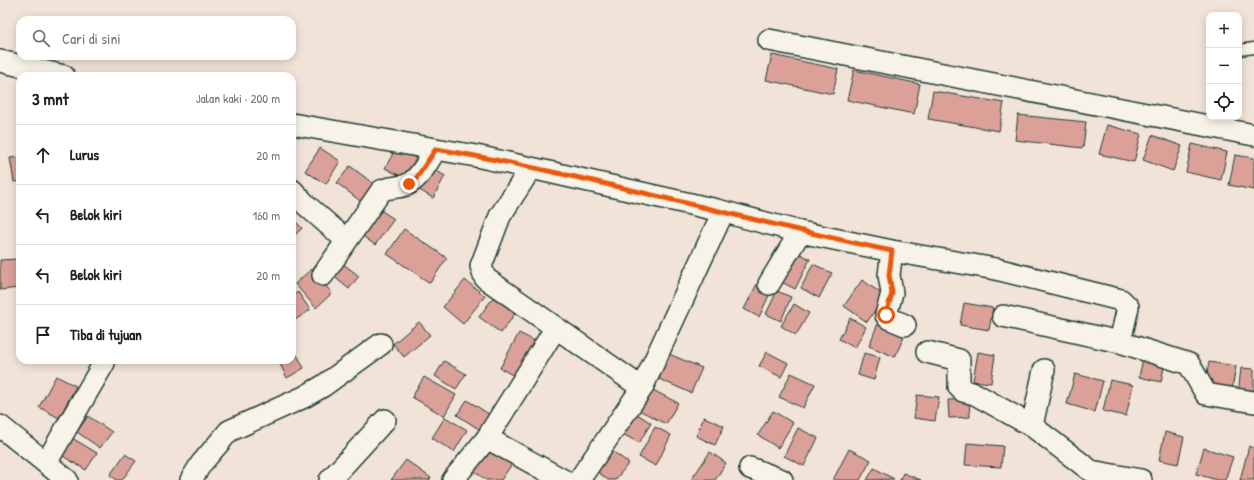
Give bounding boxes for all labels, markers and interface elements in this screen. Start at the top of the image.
map controls [1206,12,1242,120]
button: + [1206,12,1242,48]
search box [16,16,296,60]
icon: search [30,27,52,49]
text: Cari di sini [62,28,121,49]
button: − [1206,48,1242,84]
button: locate [1206,84,1242,120]
text: 3 mnt [32,87,69,110]
text: Jalan kaki · 200 m [196,89,280,107]
icon: ahead [32,144,54,166]
text: Lurus [70,144,99,165]
text: 20 m [256,146,280,164]
route end [400,175,418,193]
icon: left [32,204,54,226]
text: Belok kiri [70,204,122,225]
text: 160 m [252,206,280,224]
icon: left [32,264,54,286]
text: Belok kiri [70,264,122,285]
text: 20 m [256,266,280,284]
route start [877,306,895,324]
icon: arrive [32,324,54,346]
text: Tiba di tujuan [70,324,142,345]

